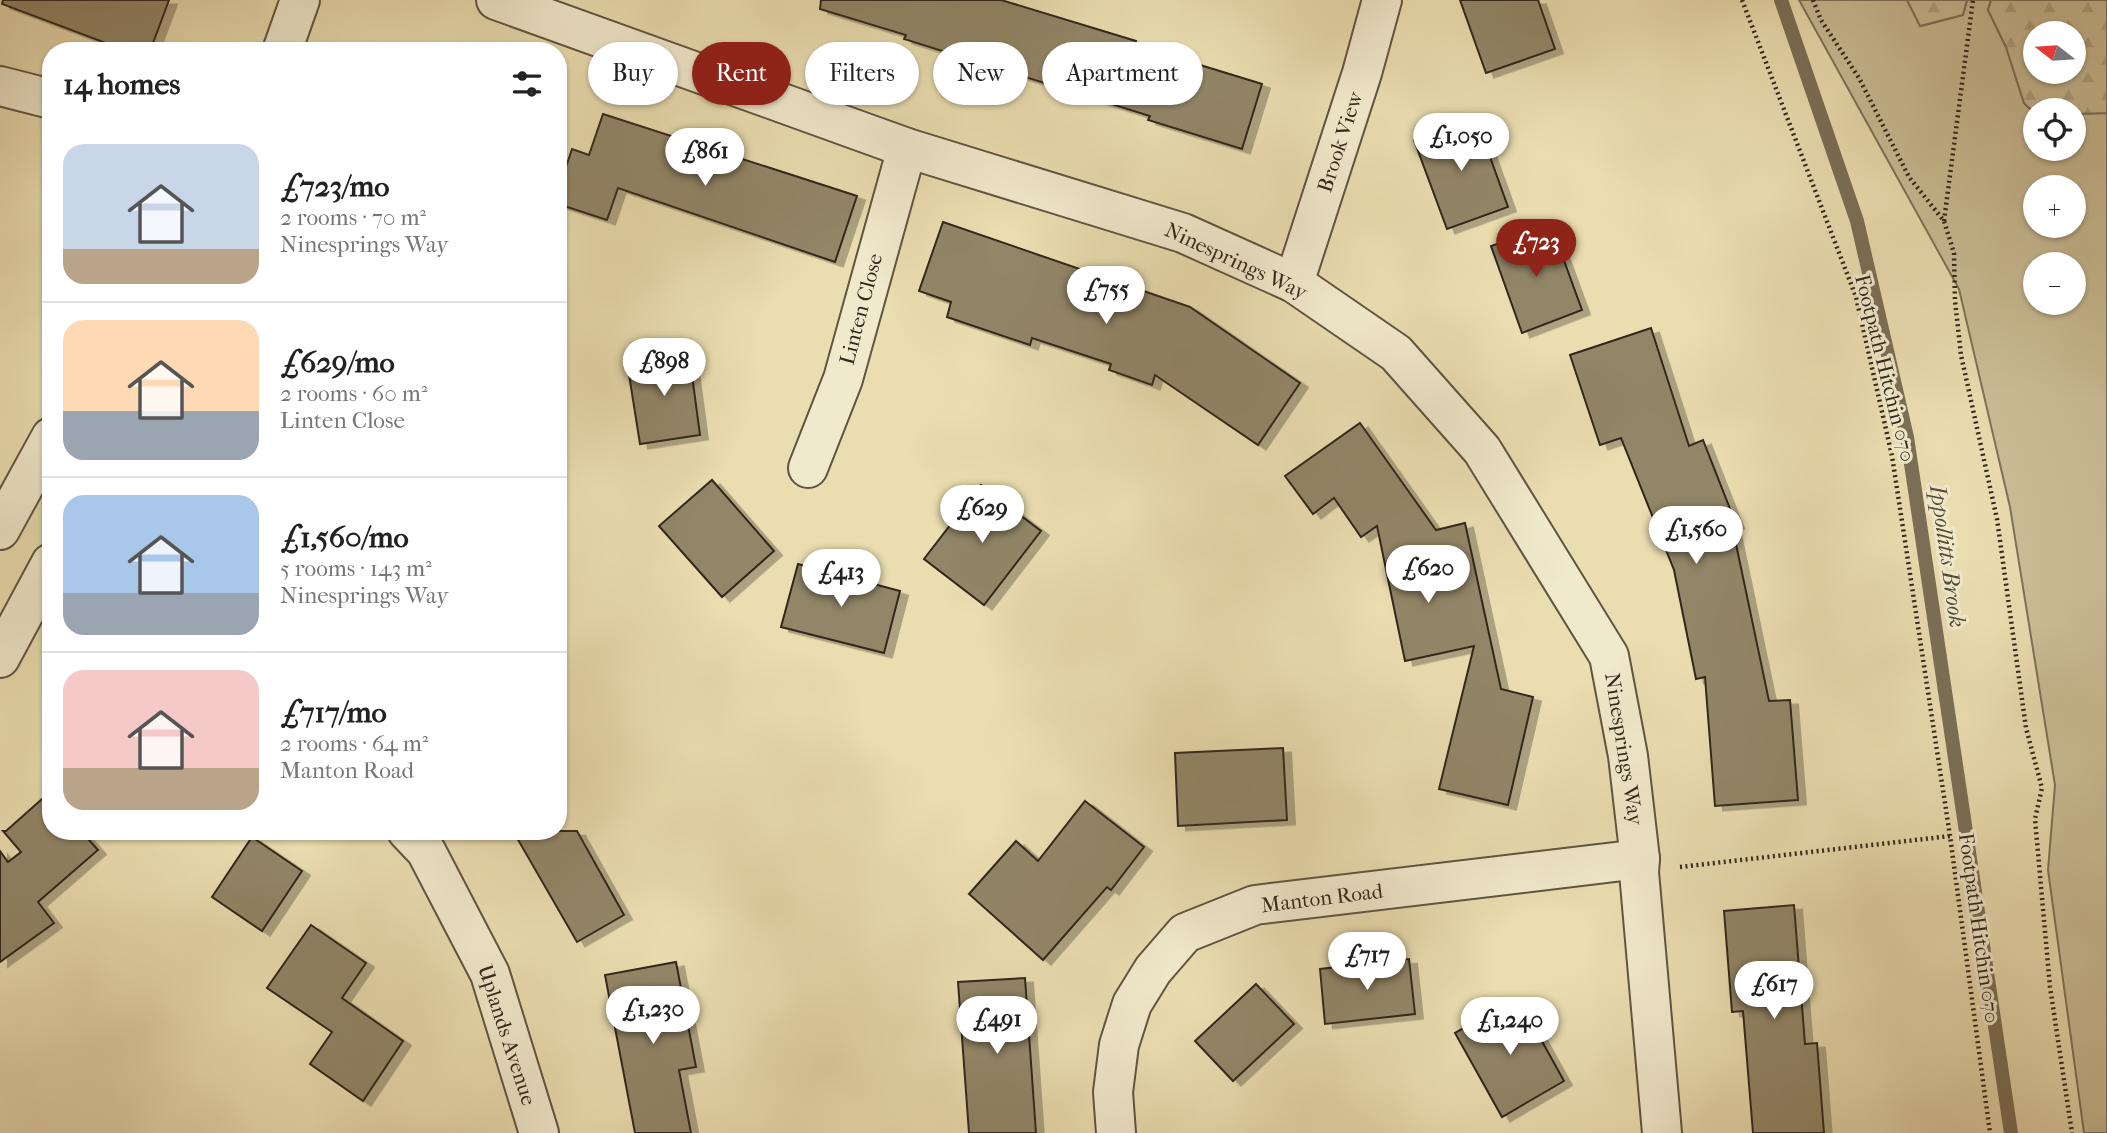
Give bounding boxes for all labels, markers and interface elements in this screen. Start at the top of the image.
north arrow [2023,21,2086,84]
map controls [2023,21,2086,315]
chip: Buy [588,42,678,105]
chip: Rent [692,42,791,105]
chip: Filters [805,42,919,105]
chip: New [933,42,1028,105]
chip: Apartment [1042,42,1203,105]
icon: filters [508,65,546,103]
text: 14 homes [63,67,180,102]
street label: Brook View [1312,87,1368,195]
button: locate [2023,98,2086,161]
pin: £1,050 [1404,114,1518,173]
text: £1,050 [1429,122,1493,149]
pin: £861 [664,128,746,188]
text: £861 [681,137,729,164]
text: £723/mo [280,169,389,204]
icon: home [119,172,203,256]
button: + [2023,175,2086,238]
text: 2 rooms · 70 m² [280,204,426,231]
street label: Ninesprings Way [1161,218,1312,305]
pin: £723 [1495,219,1577,279]
text: £723 [1512,228,1560,255]
text: Ninesprings Way [280,231,449,258]
street label: Linten Close [835,251,887,367]
button: − [2023,252,2086,315]
pin: £755 [1065,266,1147,326]
street label: Footpath Hitchin 070 [1850,272,1920,464]
text: £755 [1083,275,1129,302]
pin: £898 [623,338,705,398]
text: £629/mo [280,345,395,380]
text: £898 [639,347,689,374]
icon: home [119,348,203,432]
text: 2 rooms · 60 m² [280,380,427,407]
text: Linten Close [280,407,405,434]
water label: Ippollitts Brook [1924,482,1971,629]
pin: £629 [941,486,1023,545]
text: £629 [956,494,1008,521]
pin: £1,560 [1639,506,1753,566]
text: £1,560 [1665,515,1727,542]
text: £1,560/mo [280,520,409,555]
icon: home [119,523,203,607]
pin: £620 [1387,546,1469,605]
pin: £413 [800,550,882,609]
text: £620 [1402,554,1454,581]
text: 5 rooms · 143 m² [280,555,432,582]
text: £413 [818,558,864,585]
text: Ninesprings Way [280,582,449,609]
street label: Ninesprings Way [1600,671,1648,828]
text: £717/mo [280,695,387,730]
icon: home [119,698,203,782]
text: 2 rooms · 64 m² [280,730,428,757]
text: Manton Road [280,757,414,784]
street label: Footpath Hitchin 070 [1954,831,2004,1025]
street label: Manton Road [1260,879,1385,917]
pin: £717 [1326,932,1408,992]
text: £717 [1344,941,1390,968]
street label: Uplands Avenue [473,962,541,1108]
pin: £617 [1733,962,1815,1021]
text: £617 [1751,970,1797,997]
pin: £1,230 [596,986,710,1046]
text: £1,230 [622,995,684,1022]
pin: £491 [956,996,1038,1056]
pin: £1,240 [1453,998,1567,1057]
text: £491 [972,1005,1022,1032]
text: £1,240 [1477,1006,1543,1033]

